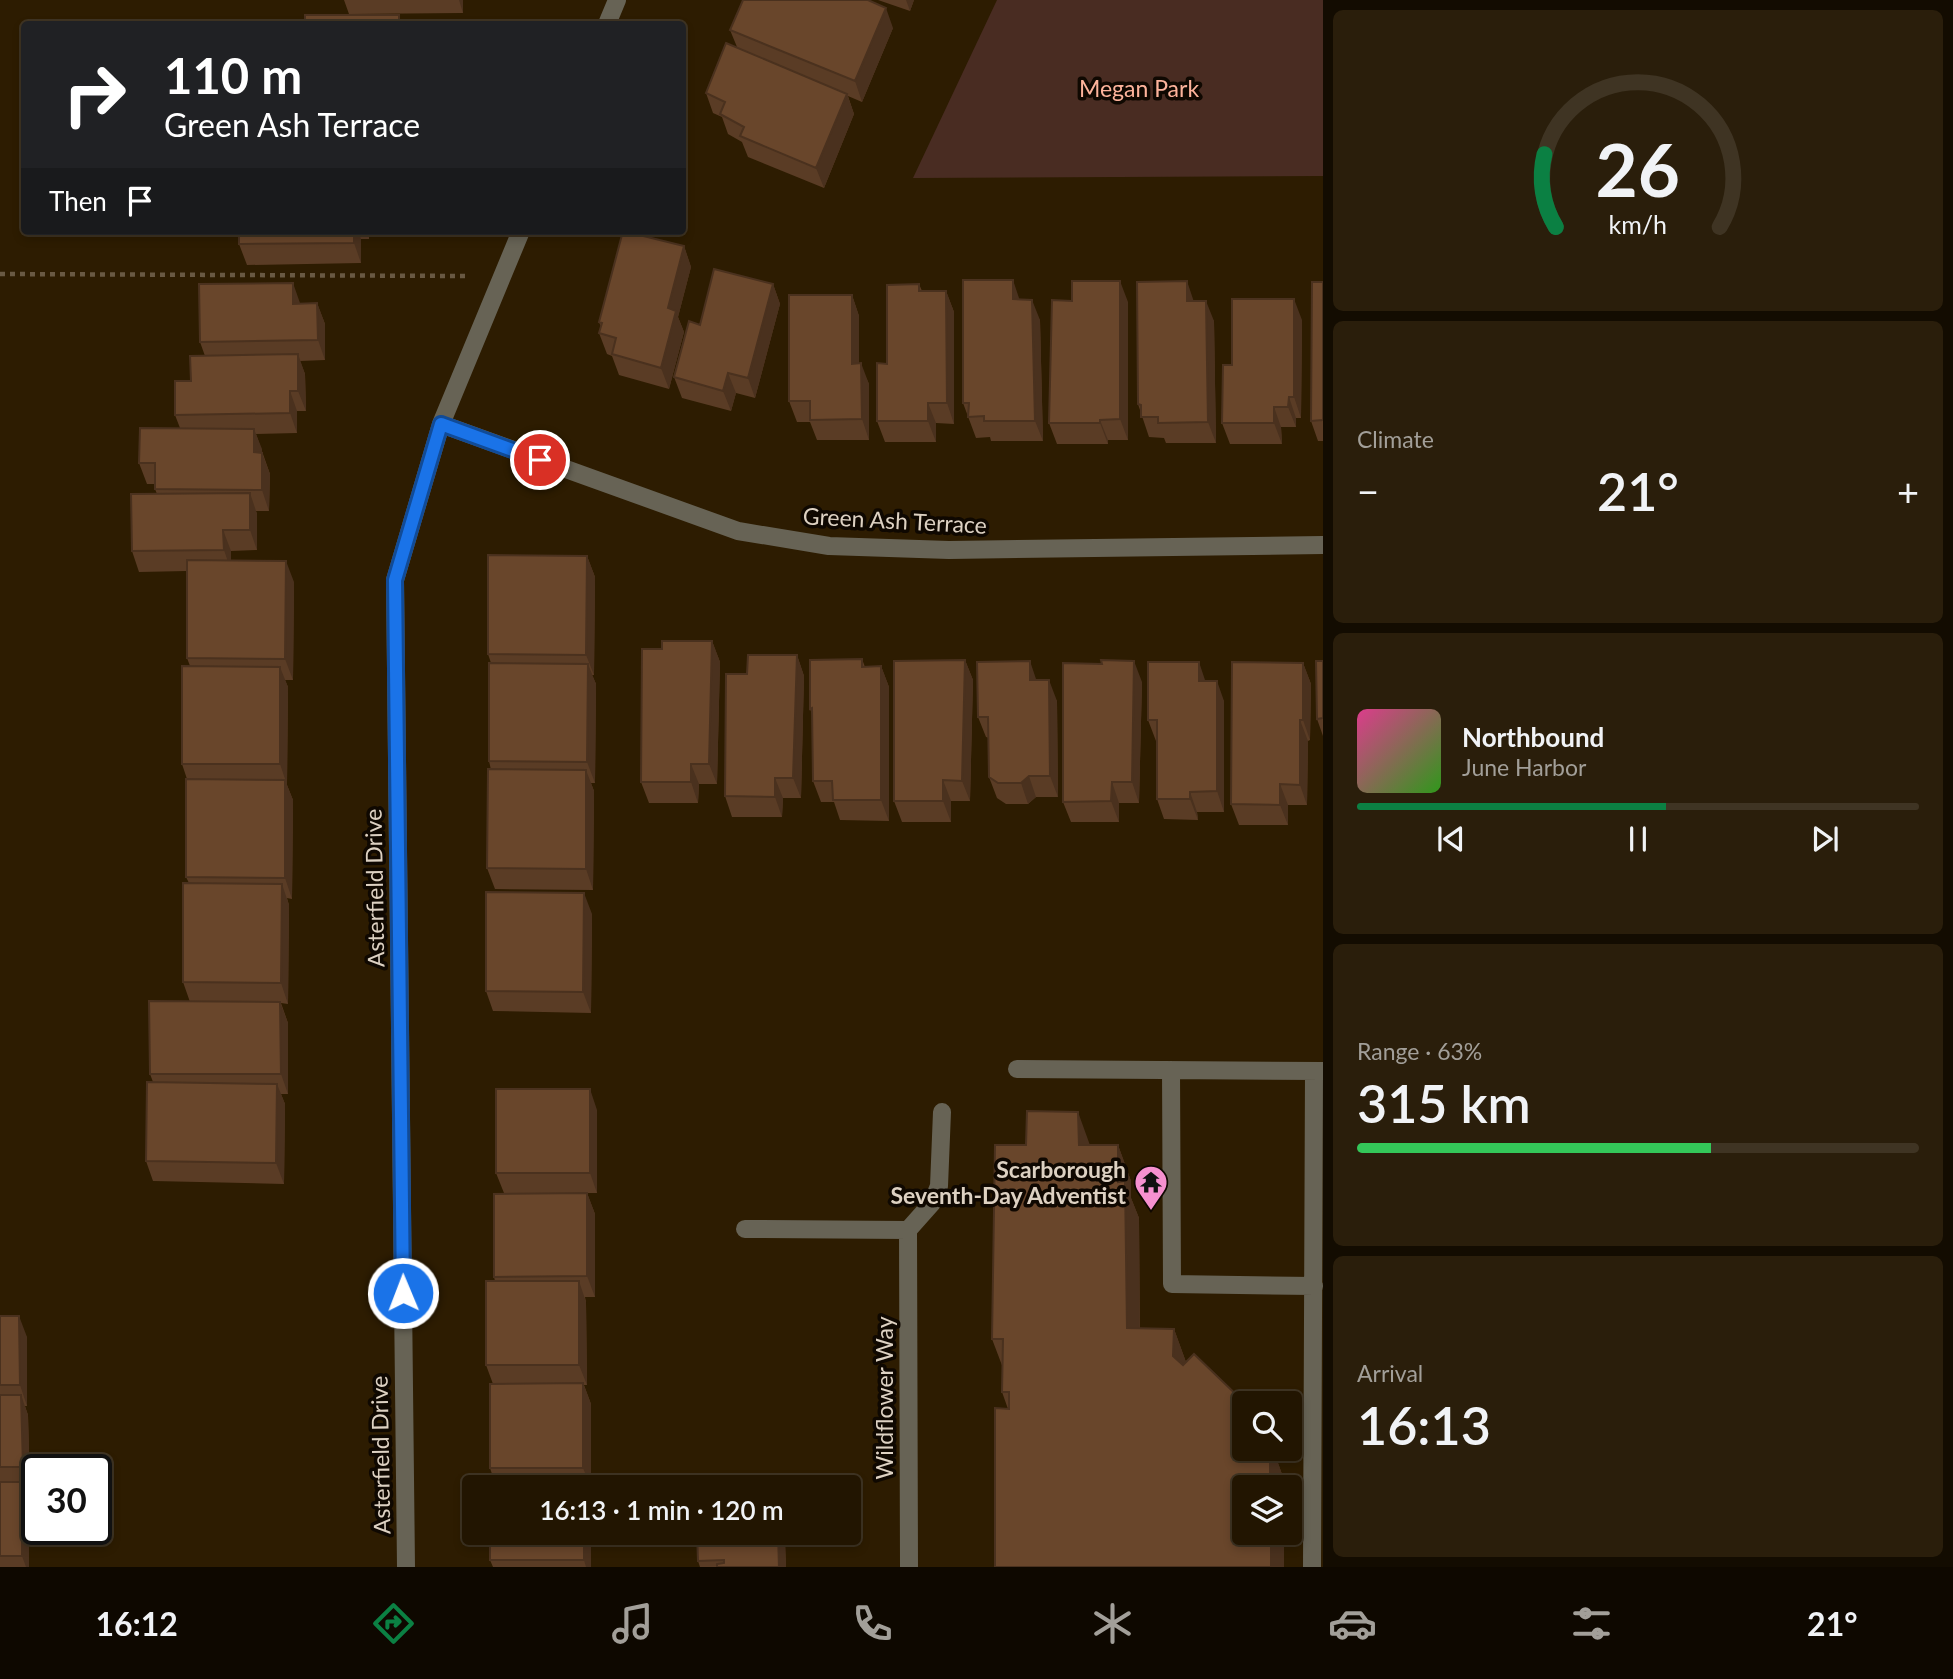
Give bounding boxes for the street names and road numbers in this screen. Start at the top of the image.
street label: Green Ash Terrace [802,501,988,539]
street label: Asterfield Drive [359,808,389,968]
street label: Wildflower Way [870,1316,898,1480]
street label: Asterfield Drive [365,1375,395,1535]

